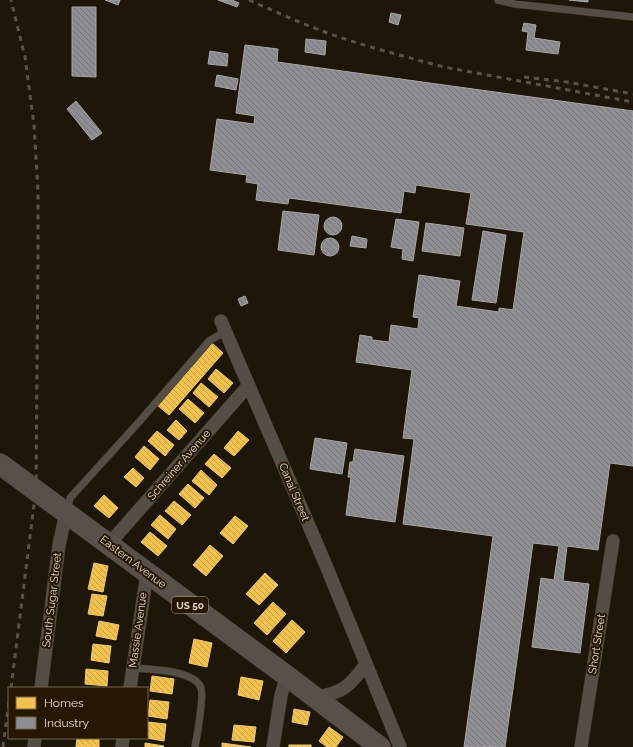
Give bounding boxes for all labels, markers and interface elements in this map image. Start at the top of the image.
street label: Schreiner Avenue [145,427,214,503]
street label: Canal Street [276,461,312,523]
street label: Eastern Avenue [97,533,169,591]
street label: South Sugar Street [40,551,64,648]
street label: Massie Avenue [126,591,150,669]
road number: US 50 [172,597,208,613]
street label: Short Street [586,613,608,675]
legend [8,687,148,739]
text: Homes [44,696,84,710]
text: Industry [44,716,90,730]

